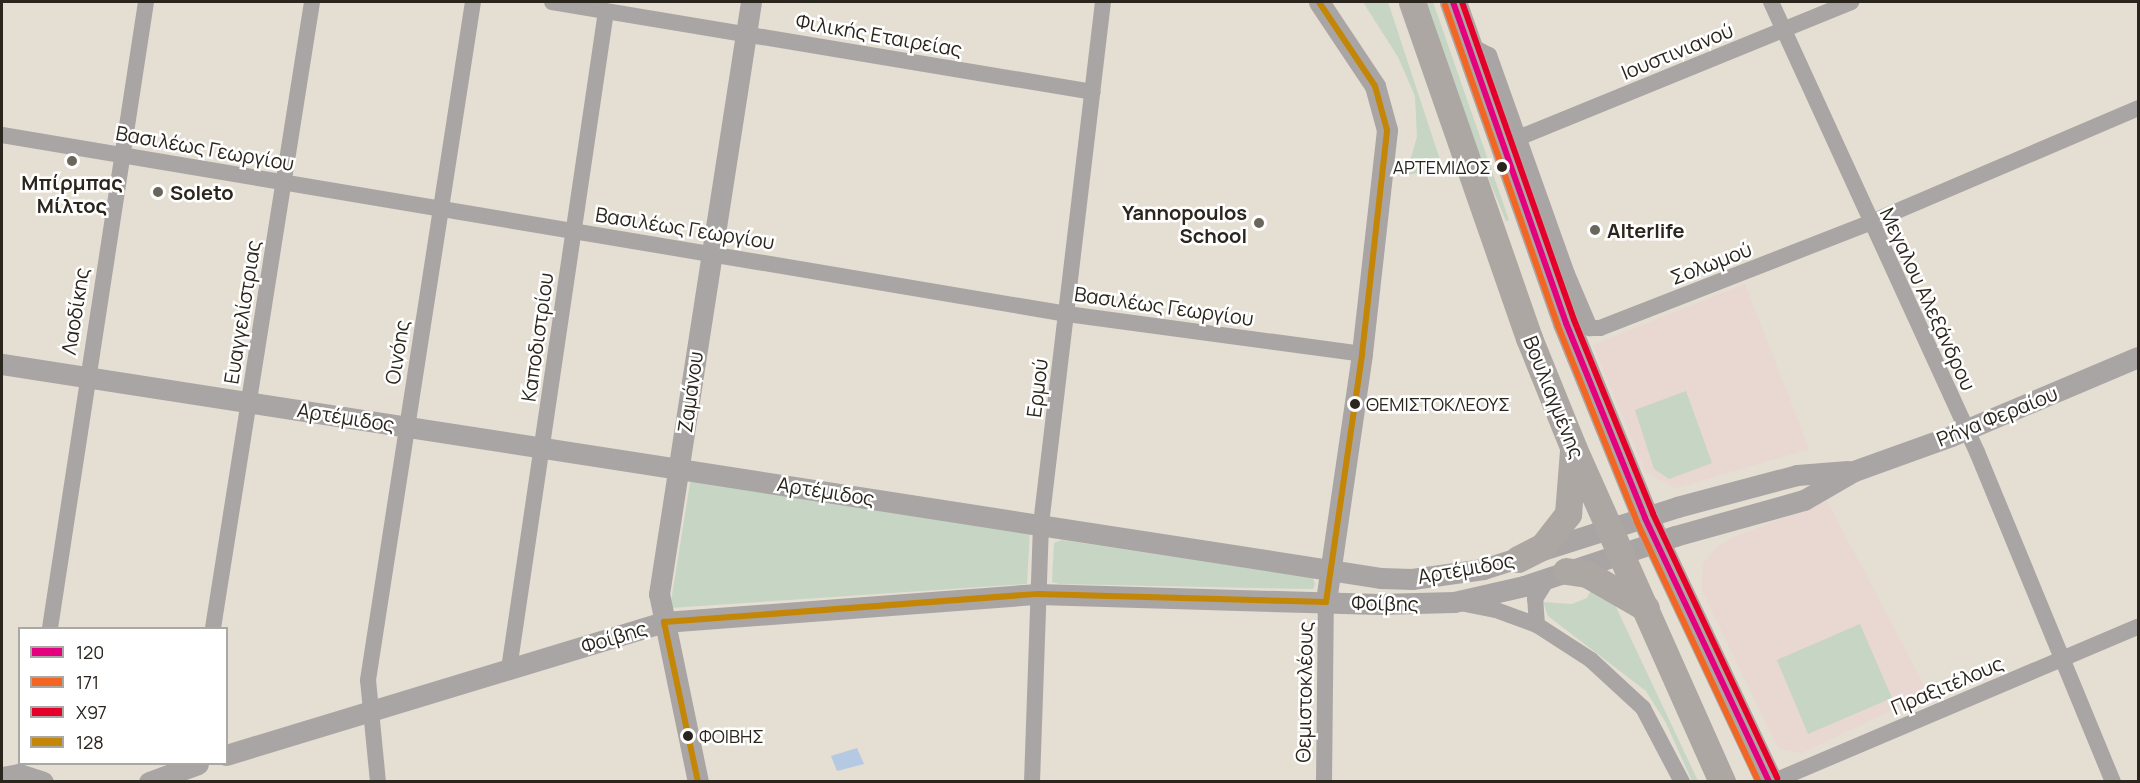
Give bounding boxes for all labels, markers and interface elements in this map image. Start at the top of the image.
street label: Φιλικής Εταιρείας [794,9,964,61]
street label: Ιουστινιανού [1618,18,1736,84]
street label: Βασιλέως Γεωργίου [114,120,296,176]
marker: Μπίρμπας Μίλτος [65,154,79,168]
place label: ΑΡΤΕΜΙΔΟΣ [1393,156,1491,178]
marker: ΑΡΤΕΜΙΔΟΣ [1496,161,1508,173]
place label: Μπίρμπας Μίλτος [21,170,123,217]
place label: Soleto [170,180,234,204]
marker: Soleto [151,185,165,199]
place label: Yannopoulos School [1122,200,1247,247]
street label: Βασιλέως Γεωργίου [594,202,776,254]
street label: Μεγαλου Αλεξάνδρου [1875,204,1981,394]
marker: Yannopoulos School [1252,216,1266,230]
place label: Alterlife [1607,218,1685,242]
marker: Alterlife [1588,223,1602,237]
street label: Σολωμού [1667,237,1755,289]
street label: Ευαγγελίστριας [219,238,265,386]
street label: Λαοδίκης [56,266,94,356]
street label: Καποδιστρίου [516,271,558,403]
street label: Βασιλέως Γεωργίου [1073,282,1255,330]
street label: Οινόης [380,318,414,386]
street label: Βουλιαγμένης [1518,332,1590,462]
street label: Ζαμάνου [672,350,708,434]
street label: Ερμού [1022,357,1052,419]
street label: Ρήγα Φεραίου [1933,381,2061,451]
place label: ΘΕΜΙΣΤΟΚΛΕΟΥΣ [1366,393,1510,415]
street label: Αρτέμιδος [296,397,396,437]
marker: ΘΕΜΙΣΤΟΚΛΕΟΥΣ [1349,398,1361,410]
street label: Αρτέμιδος [776,471,876,511]
street label: Αρτέμιδος [1416,548,1516,588]
street label: Φοίβης [1351,590,1419,616]
street label: Φοίβης [578,616,650,658]
street label: Θεμιστοκλέους [1291,621,1317,763]
legend [18,627,228,765]
text: 120 [76,640,104,664]
street label: Πραξιτέλους [1887,651,2007,719]
text: 171 [76,670,99,694]
text: X97 [76,700,107,724]
place label: ΦΟΙΒΗΣ [699,725,764,747]
text: 128 [76,730,104,754]
marker: ΦΟΙΒΗΣ [682,730,694,742]

